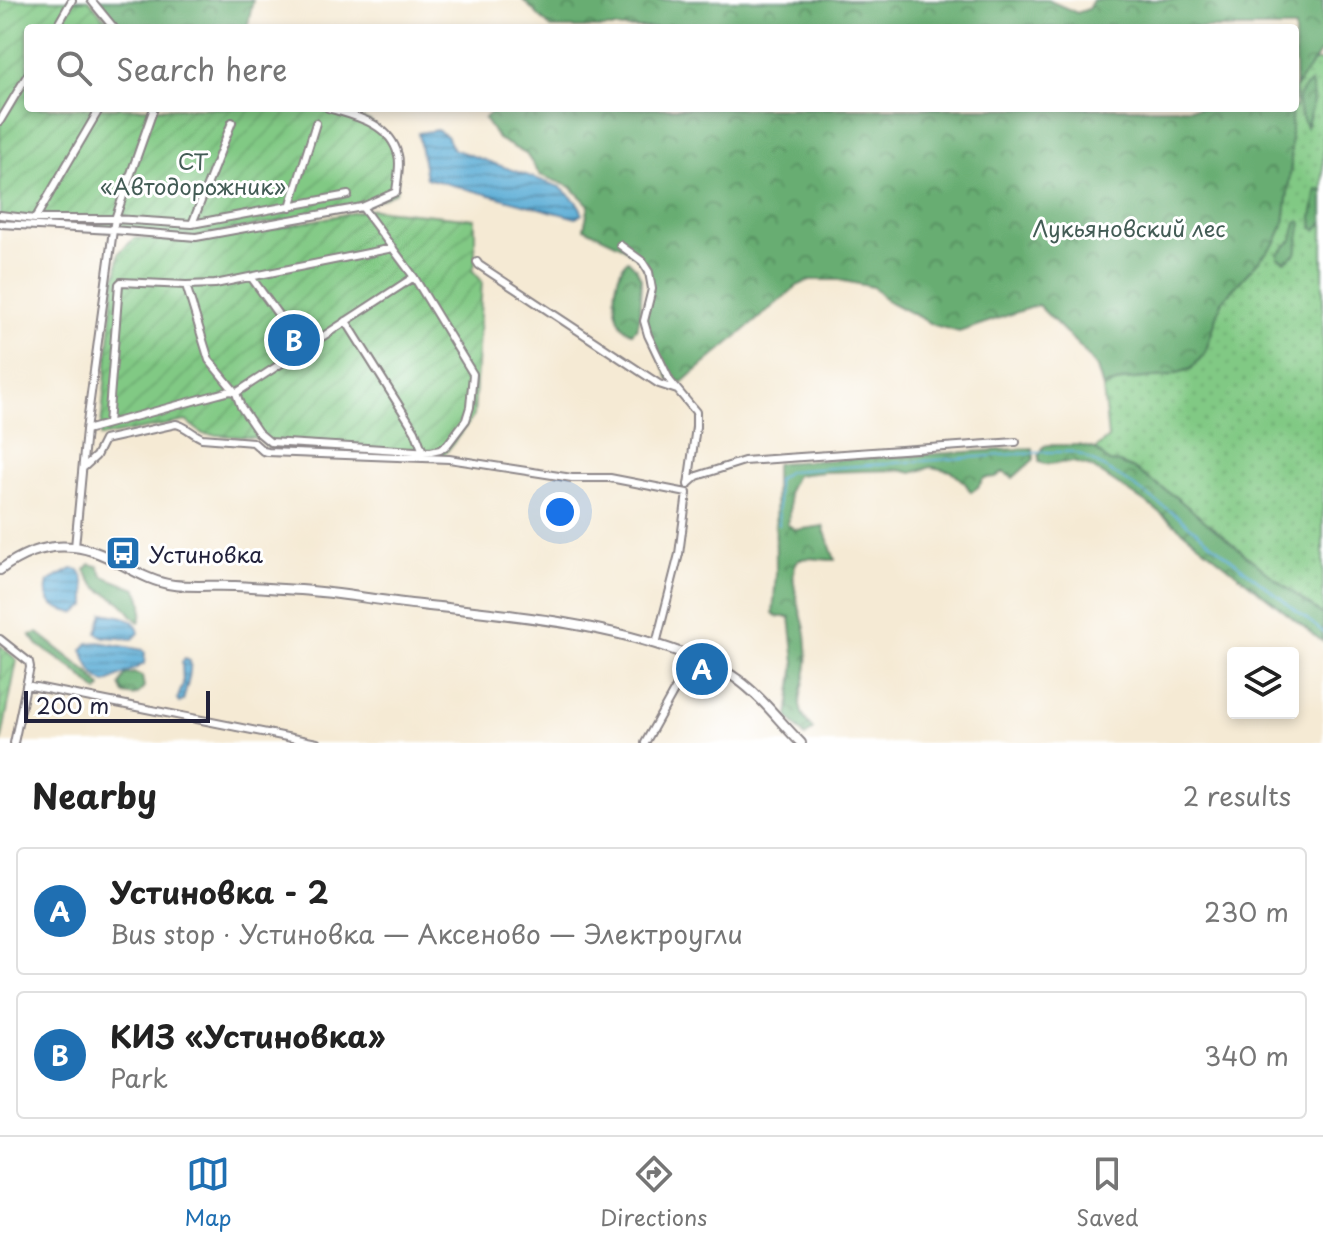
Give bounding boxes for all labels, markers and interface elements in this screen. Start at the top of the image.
search box [24,24,1299,112]
icon: search [52,46,96,90]
text: Search here [116,46,288,91]
park label: СТ «Автодорожник» [100,144,286,202]
park label: Лукьяновский лес [1032,211,1226,244]
pin: B [268,310,320,370]
your location [540,492,580,532]
bus stop icon: Устиновка [104,534,142,572]
place label: Устиновка [149,537,263,570]
pin: A [676,639,728,699]
map controls [1227,647,1299,719]
button: layers [1227,647,1299,719]
scale bar [24,687,210,723]
text: 200 m [36,688,109,721]
text: Nearby [32,769,157,821]
text: 2 results [1183,776,1291,815]
text: Устиновка - 2 [110,869,329,914]
text: A [50,892,70,931]
text: 230 m [1204,892,1289,931]
text: Bus stop · Устиновка — Аксеново — Электроугли [110,914,743,953]
text: КИЗ «Устиновка» [110,1013,386,1058]
text: B [51,1036,69,1075]
text: 340 m [1204,1036,1289,1075]
text: Park [110,1058,168,1097]
tab: Map [184,1152,231,1233]
tab: Directions [600,1152,707,1233]
tab: Saved [1076,1152,1139,1233]

